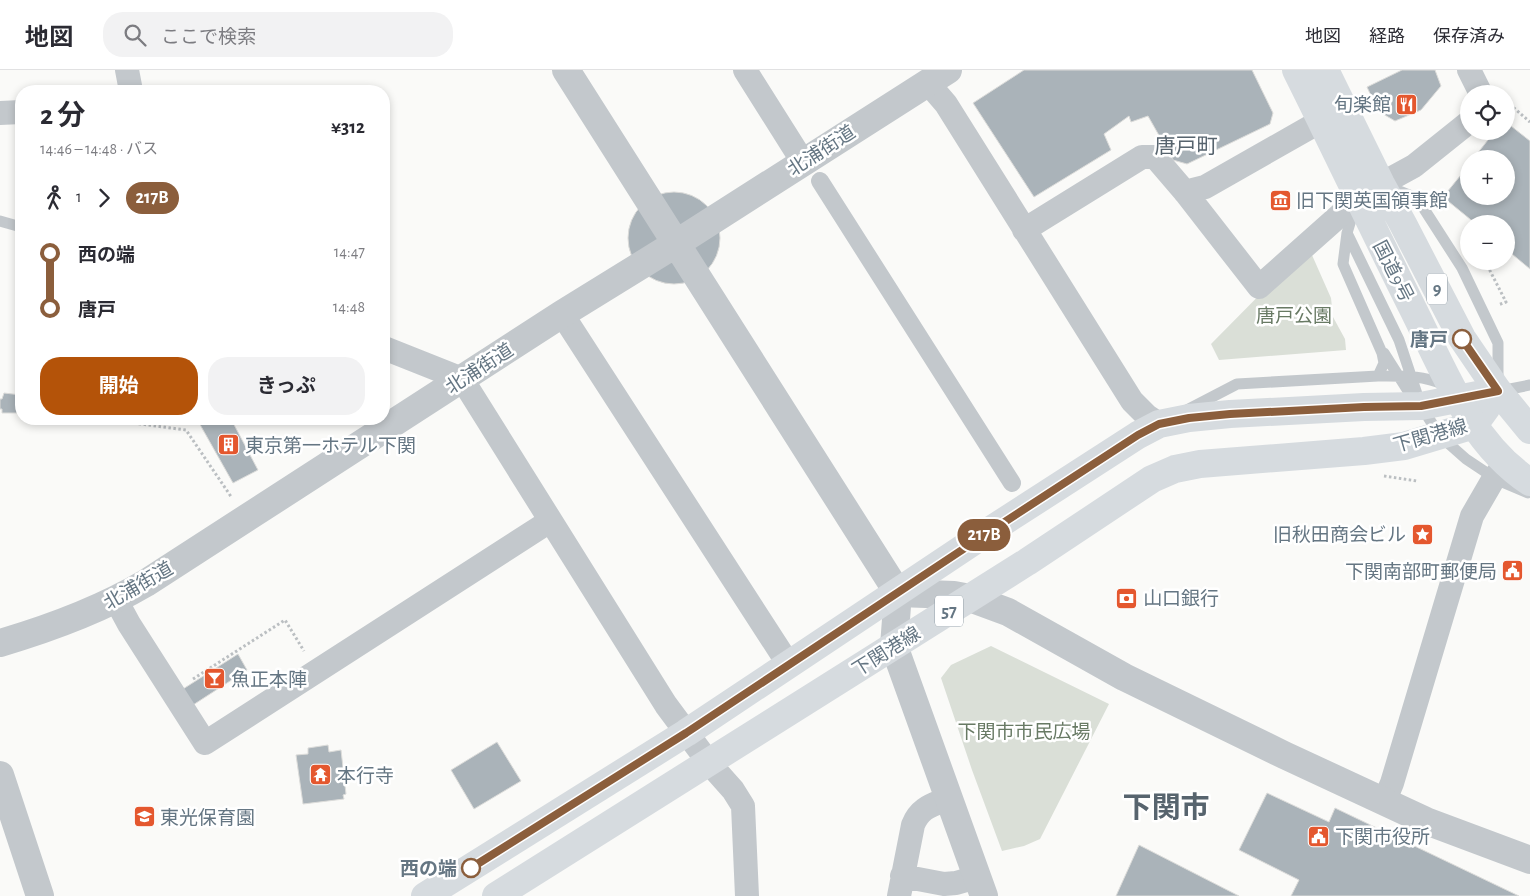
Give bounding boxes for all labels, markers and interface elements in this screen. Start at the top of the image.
search box [103,12,453,57]
icon: search [121,21,149,49]
text: 地図 [25,26,73,50]
text: ここで検索 [161,28,256,47]
text: 地図 [1305,28,1341,46]
text: 経路 [1369,28,1405,46]
text: 保存済み [1433,28,1505,46]
map controls [1460,85,1515,270]
button: locate [1460,85,1515,140]
restaurant icon: 旬楽館 [1395,92,1419,116]
place label: 旬楽館 [1334,95,1391,115]
text: 2 分 [40,102,85,130]
text: ¥312 [331,118,365,137]
street label: 北浦街道 [784,122,859,180]
district label: 唐戸町 [1155,135,1218,157]
text: 14:46 – 14:48 · バス [40,141,158,157]
button: + [1460,150,1515,205]
icon: walk [40,184,68,212]
icon: forward [90,184,118,212]
museum icon: 旧下関英国領事館 [1268,188,1292,212]
text: 1 [76,189,82,205]
text: 217B [136,189,169,207]
place label: 旧下関英国領事館 [1296,191,1448,211]
button: − [1460,215,1515,270]
street label: 国道9号 [1369,238,1417,305]
text: 14:47 [334,244,365,260]
text: 西の端 [78,246,135,265]
road number: 9 [1427,273,1447,304]
text: 14:48 [333,299,365,315]
text: 唐戸 [78,301,116,320]
park label: 唐戸公園 [1256,306,1332,326]
marker: 唐戸 [1452,329,1472,349]
place label: 唐戸 [1410,330,1448,350]
street label: 北浦街道 [442,340,517,398]
button: 開始 [40,357,198,415]
button: きっぷ [208,357,365,415]
street label: 下関港線 [1391,415,1470,456]
building icon: 東京第一ホテル下関 [217,433,241,457]
place label: 東京第一ホテル下関 [245,436,416,456]
line badge: 217B [949,519,1019,551]
place icon: 旧秋田商会ビル [1410,522,1434,546]
place label: 旧秋田商会ビル [1273,525,1406,545]
text: 217B [967,526,1001,544]
street label: 北浦街道 [101,558,176,614]
public building icon: 下関南部町郵便局 [1501,559,1525,583]
place label: 下関南部町郵便局 [1345,561,1497,582]
bank icon: 山口銀行 [1115,586,1139,610]
place label: 山口銀行 [1143,588,1219,609]
road number: 57 [935,596,963,626]
street label: 下関港線 [848,622,924,680]
bar icon: 魚正本陣 [203,667,227,691]
place label: 魚正本陣 [231,669,307,690]
park label: 下関市市民広場 [957,721,1091,742]
temple icon: 本行寺 [309,763,333,787]
place label: 本行寺 [337,765,394,786]
district label: 下関市 [1122,792,1210,823]
school or university icon: 東光保育園 [132,805,156,829]
place label: 東光保育園 [160,808,255,828]
public building icon: 下関市役所 [1307,824,1331,848]
place label: 下関市役所 [1335,826,1430,847]
marker: 西の端 [461,858,481,878]
place label: 西の端 [400,859,457,879]

